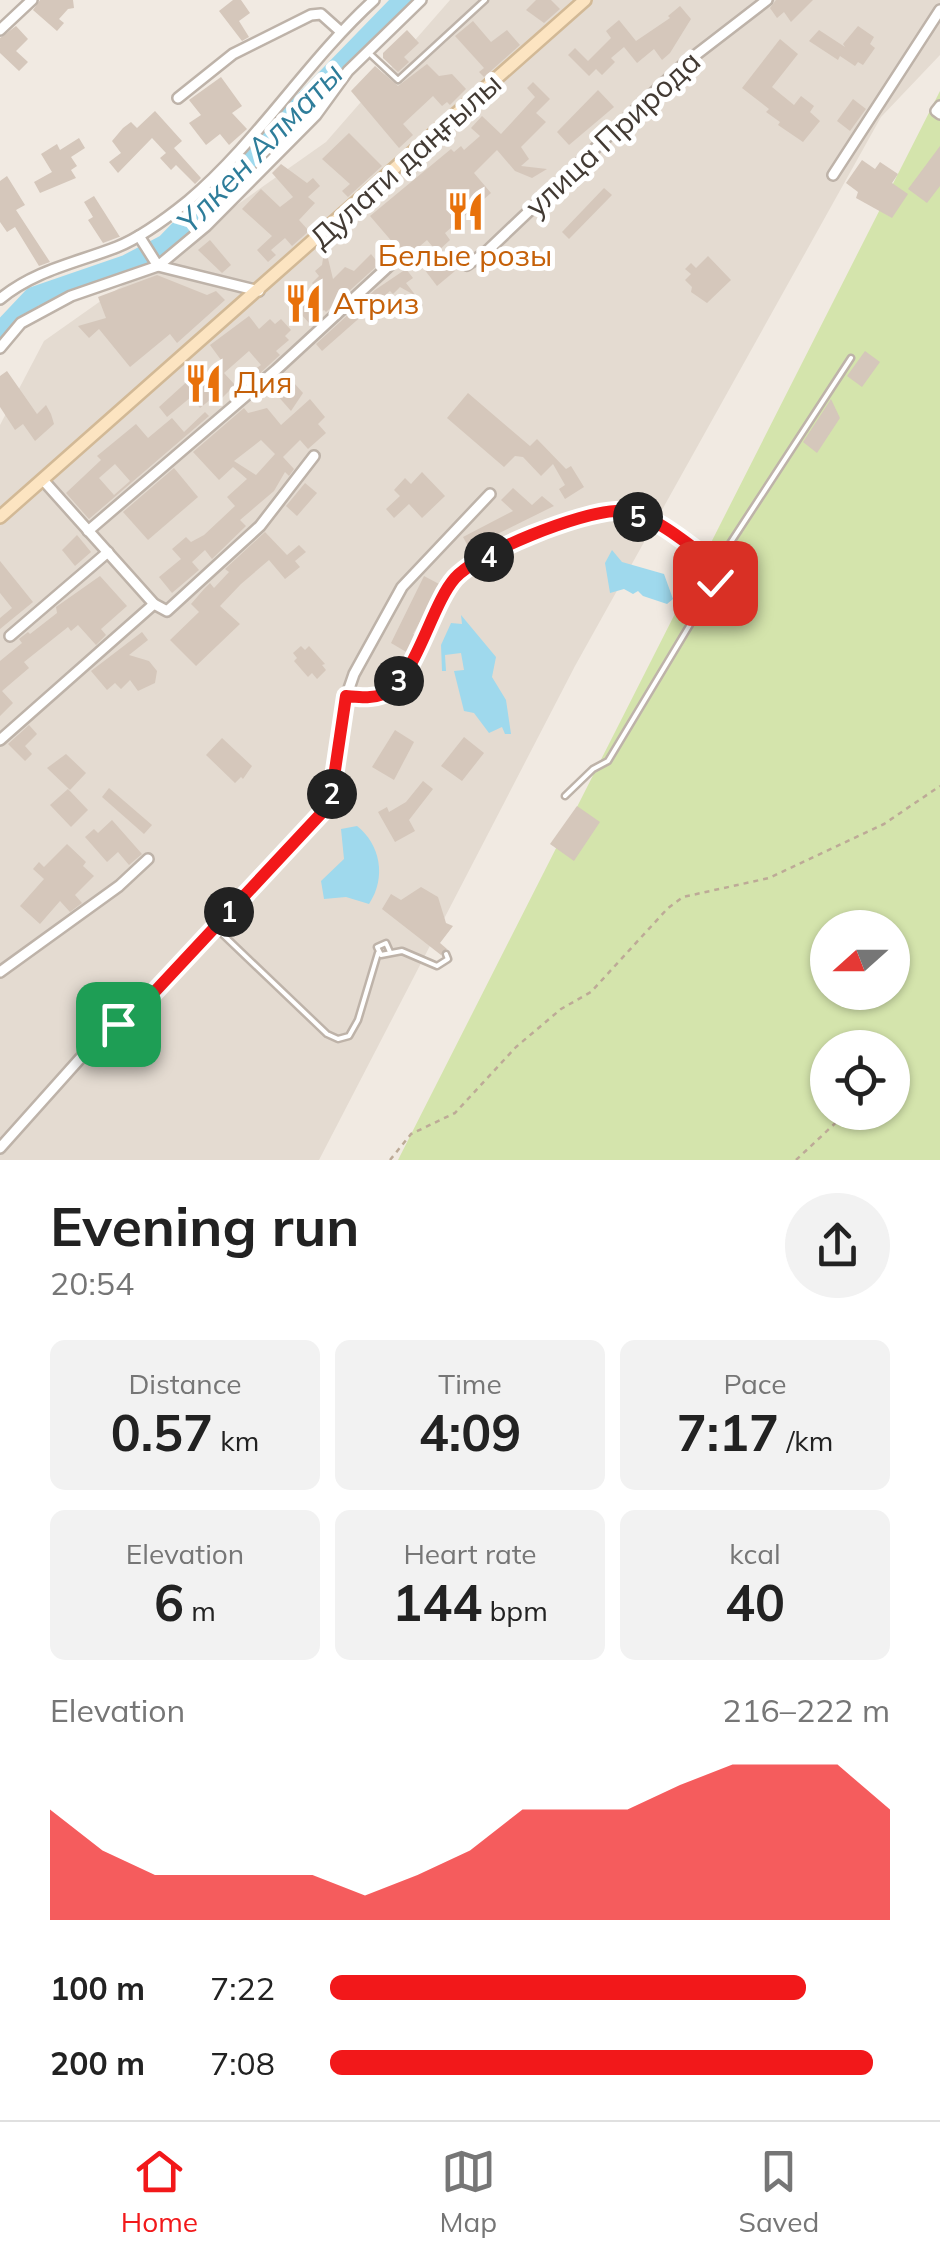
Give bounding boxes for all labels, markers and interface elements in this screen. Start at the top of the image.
street label: улица Природа [516,42,708,224]
water label: Үлкен Алматы [168,53,351,241]
street label: Дулати даңғылы [302,64,509,256]
restaurant icon: Белые розы [444,191,486,233]
place label: Белые розы [378,236,552,274]
restaurant icon: Атриз [282,283,324,325]
place label: Атриз [333,284,419,322]
restaurant icon: Дия [183,362,225,404]
place label: Дия [234,363,292,401]
pin: 5 [613,492,663,542]
text: 5 [630,499,646,534]
pin: 4 [464,532,514,582]
text: 4 [481,539,497,574]
pin [673,541,758,626]
icon: check [688,556,743,611]
pin: 3 [374,656,424,706]
text: 3 [391,663,407,698]
pin: 2 [307,769,357,819]
text: 2 [324,776,340,811]
pin: 1 [204,887,254,937]
text: 1 [221,894,237,929]
north arrow [810,910,910,1010]
map controls [810,910,910,1130]
pin [76,982,161,1067]
icon: arrive [91,997,146,1052]
button: locate [810,1030,910,1130]
text: Evening run [50,1191,359,1260]
button: share [785,1193,890,1298]
text: 20:54 [50,1263,134,1303]
text: Distance [128,1366,242,1401]
text: Time [438,1366,502,1401]
text: Pace [723,1366,787,1401]
text: 0.57 [111,1401,213,1464]
text: 4:09 [419,1401,521,1464]
text: 7:17 [677,1401,779,1464]
text: km [213,1423,259,1458]
text: /km [779,1423,833,1458]
text: Elevation [126,1536,244,1571]
text: Heart rate [403,1536,537,1571]
text: kcal [729,1536,781,1571]
text: 6 [154,1571,184,1634]
text: 144 [392,1571,482,1634]
text: 40 [725,1571,785,1634]
text: m [184,1593,216,1628]
text: bpm [482,1593,548,1628]
text: Elevation [50,1690,185,1730]
text: 216–222 m [722,1690,890,1730]
text: 100 m [50,1968,145,2008]
text: 7:22 [210,1968,275,2008]
text: 200 m [50,2043,145,2083]
text: 7:08 [210,2043,275,2083]
tab: Home [121,2144,198,2239]
tab: Map [439,2144,497,2239]
tab: Saved [738,2144,819,2239]

